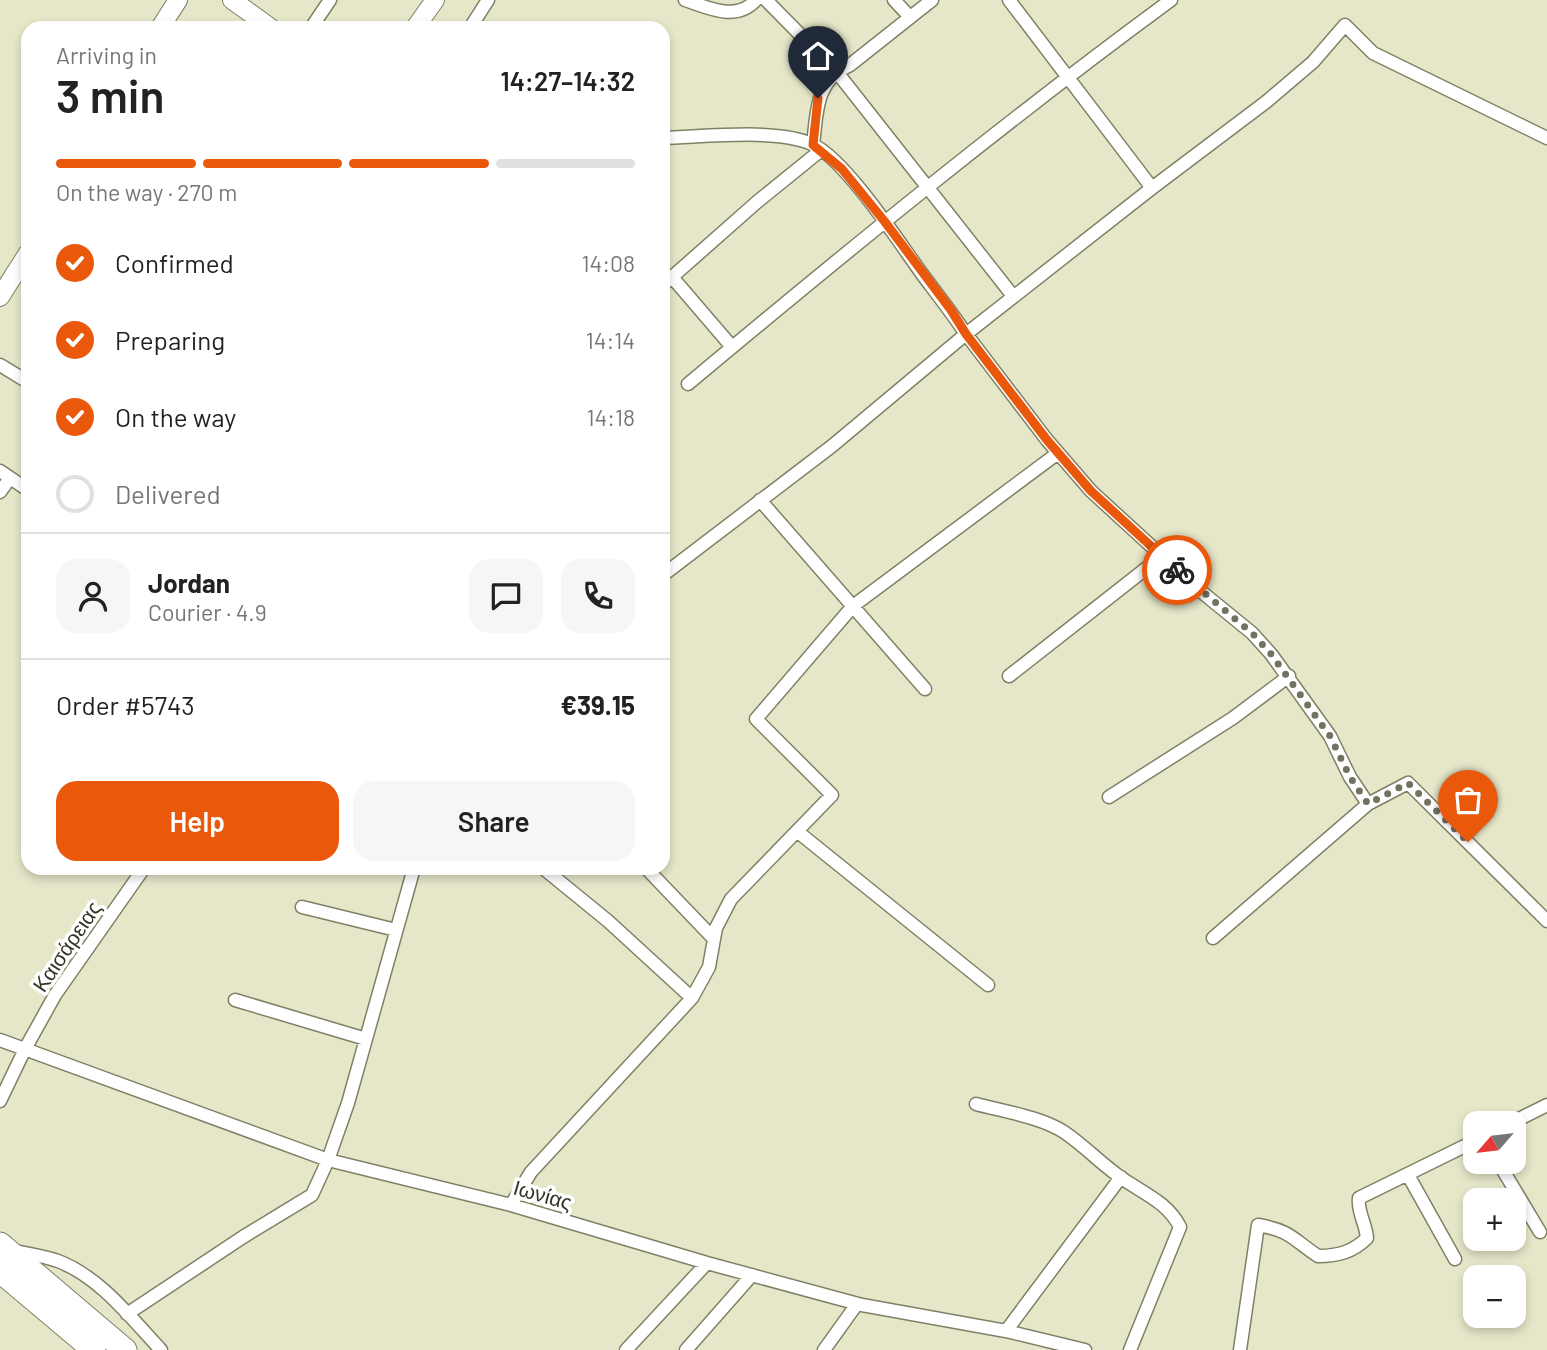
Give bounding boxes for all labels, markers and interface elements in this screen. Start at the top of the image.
pin [788,26,848,98]
icon: home [799,37,837,75]
text: Arriving in [56,41,157,69]
text: 14:27–14:32 [500,65,635,96]
text: 3 min [56,67,165,122]
text: On the way · 270 m [56,178,237,206]
icon: check [56,244,94,282]
text: Confirmed [115,247,234,278]
text: 14:08 [582,249,635,277]
icon: check [56,321,94,359]
text: Preparing [115,324,225,355]
text: 14:14 [586,326,635,354]
icon: check [56,398,94,436]
text: On the way [115,401,236,432]
text: 14:18 [586,403,635,431]
text: Delivered [115,478,221,509]
courier [1142,535,1212,605]
icon: bike [1158,551,1196,589]
button: person [56,559,130,633]
button: chat [469,559,543,633]
button: phone [561,559,635,633]
text: Jordan [148,567,230,598]
text: Courier · 4.9 [148,598,267,626]
text: Order #5743 [56,689,195,720]
text: €39.15 [560,689,635,720]
pin [1438,770,1498,842]
button: Help [56,781,339,861]
button: Share [353,781,635,861]
icon: bag [1449,781,1487,819]
street label: Καισάρειας [27,896,105,996]
north arrow [1463,1111,1526,1174]
map controls [1463,1111,1526,1328]
street label: Ιωνίας [511,1174,575,1214]
button: + [1463,1188,1526,1251]
button: − [1463,1265,1526,1328]

